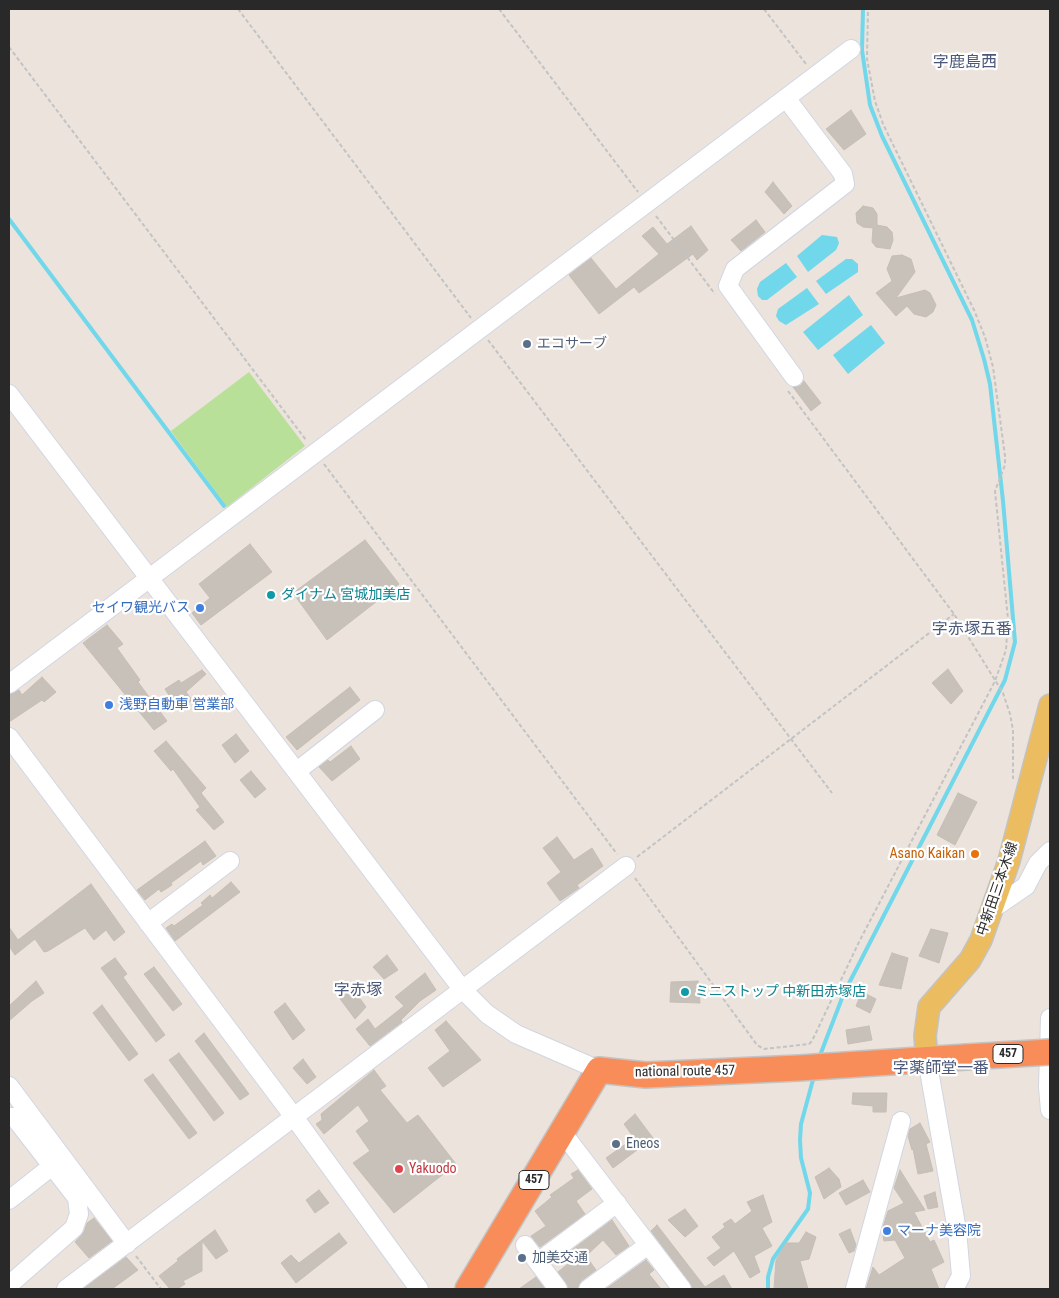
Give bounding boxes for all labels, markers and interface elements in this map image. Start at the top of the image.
district label: 字鹿島西 [933,53,997,73]
place label: エコサーブ [537,336,607,352]
marker: エコサーブ [521,338,533,350]
place label: ダイナム 宮城加美店 [281,587,410,603]
marker: ダイナム 宮城加美店 [265,589,277,601]
place label: セイワ観光バス [92,600,190,616]
marker: セイワ観光バス [194,602,206,614]
district label: 字赤塚五番 [932,620,1012,640]
place label: 浅野自動車 営業部 [119,697,234,713]
marker: 浅野自動車 営業部 [103,699,115,711]
street label: 中新田三本木線 [974,840,1022,938]
place label: Asano Kaikan [889,846,965,862]
marker: Asano Kaikan [969,848,981,860]
district label: 字赤塚 [334,981,382,1001]
place label: ミニストップ 中新田赤塚店 [695,984,866,1000]
marker: ミニストップ 中新田赤塚店 [679,986,691,998]
road number: 457 [993,1044,1023,1064]
district label: 字薬師堂一番 [893,1059,989,1079]
street label: national route 457 [635,1063,735,1081]
place label: Eneos [626,1136,660,1152]
marker: Eneos [610,1138,622,1150]
place label: Yakuodo [409,1161,457,1177]
marker: Yakuodo [393,1163,405,1175]
road number: 457 [519,1170,549,1190]
place label: マーナ美容院 [897,1223,981,1239]
marker: マーナ美容院 [881,1225,893,1237]
place label: 加美交通 [532,1250,588,1266]
marker: 加美交通 [516,1252,528,1264]

